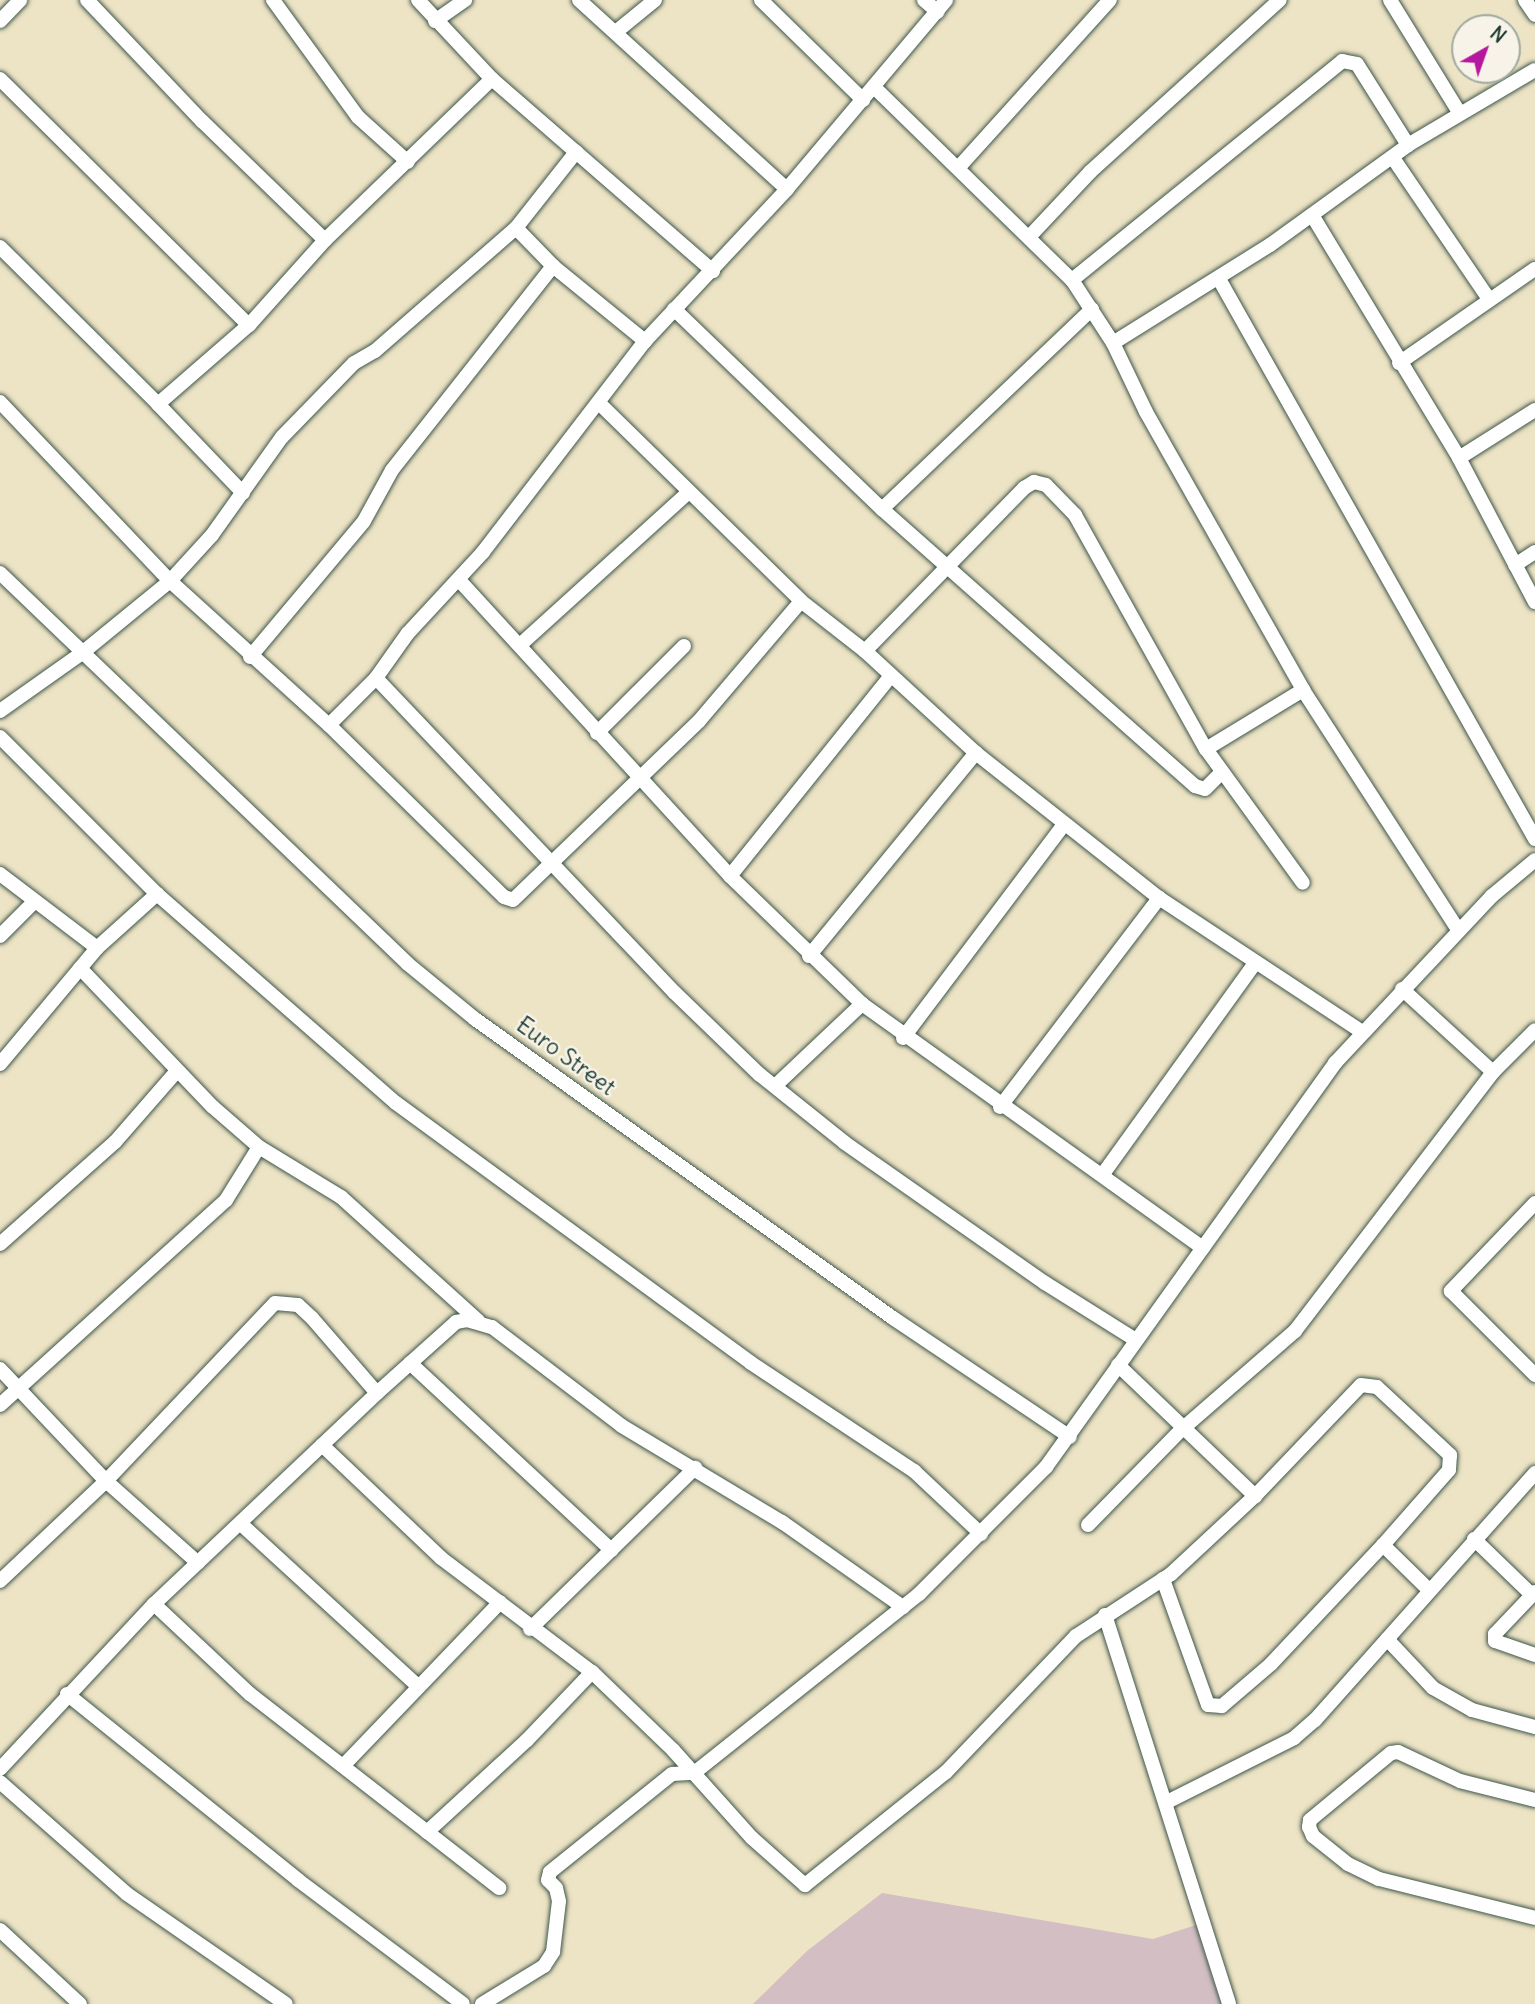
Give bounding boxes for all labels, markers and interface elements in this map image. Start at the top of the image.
north arrow [1451,14,1521,84]
text: N [1485,21,1511,48]
street label: Euro Street [511,1011,621,1101]

